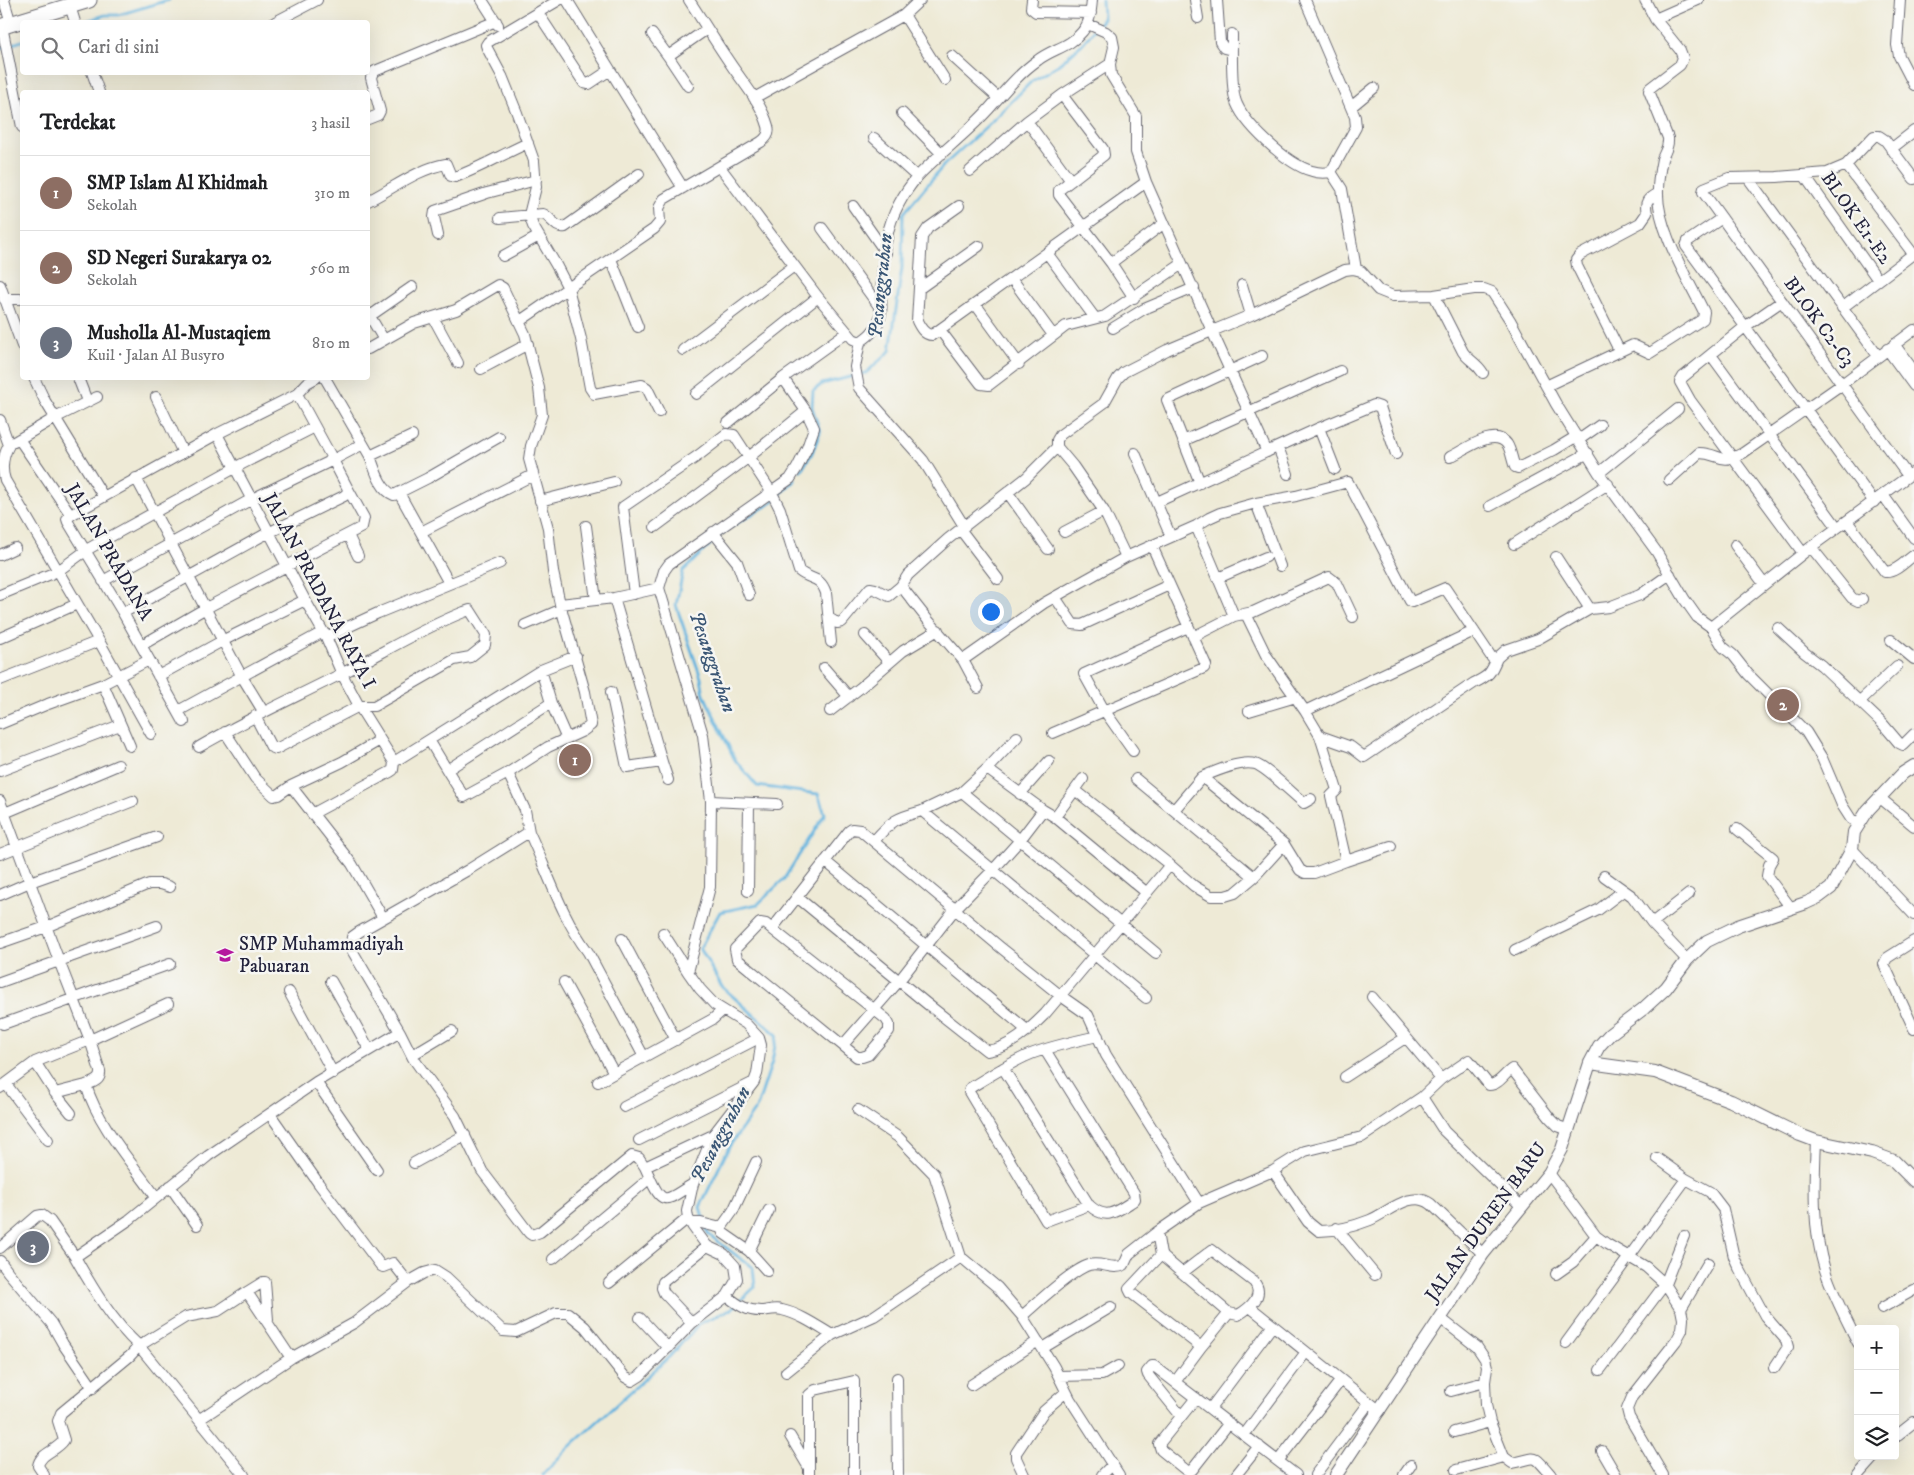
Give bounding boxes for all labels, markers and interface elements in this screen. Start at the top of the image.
search box [20,20,370,75]
icon: search [38,34,66,62]
text: Cari di sini [78,36,159,59]
text: Terdekat [40,110,115,136]
text: 3 hasil [311,113,350,133]
street label: BLOK E1-E2 [1816,167,1897,269]
text: SMP Islam Al Khidmah [87,172,268,195]
text: 1 [53,183,59,203]
text: 310 m [314,183,350,203]
text: Sekolah [87,195,138,215]
water label: Pesanggrahan [863,232,899,340]
text: SD Negeri Surakarya 02 [87,247,271,270]
text: 2 [52,258,60,278]
text: 560 m [310,258,350,278]
text: Sekolah [87,270,138,290]
street label: BLOK C2-C3 [1779,272,1859,372]
text: Musholla Al-Mustaqiem [87,322,271,345]
text: 3 [53,333,59,353]
text: 810 m [312,333,350,353]
text: Kuil · Jalan Al Busyro [87,345,225,365]
street label: JALAN PRADANA [59,478,158,625]
street label: JALAN PRADANA RAYA I [257,488,380,693]
your location [978,599,1004,625]
water label: Pesanggrahan [683,608,741,716]
pin: 2 [1767,686,1799,724]
pin: 1 [559,741,591,779]
place label: SMP Muhammadiyah Pabuaran [239,933,404,978]
school or university icon: SMP Muhammadiyah Pabuaran [215,945,235,965]
water label: Pesanggrahan [685,1082,757,1188]
street label: JALAN DUREN BARU [1419,1138,1552,1308]
pin: 3 [17,1228,49,1266]
map controls [1854,1325,1899,1460]
button: + [1854,1325,1899,1370]
button: − [1854,1370,1899,1415]
button: layers [1854,1415,1899,1460]

